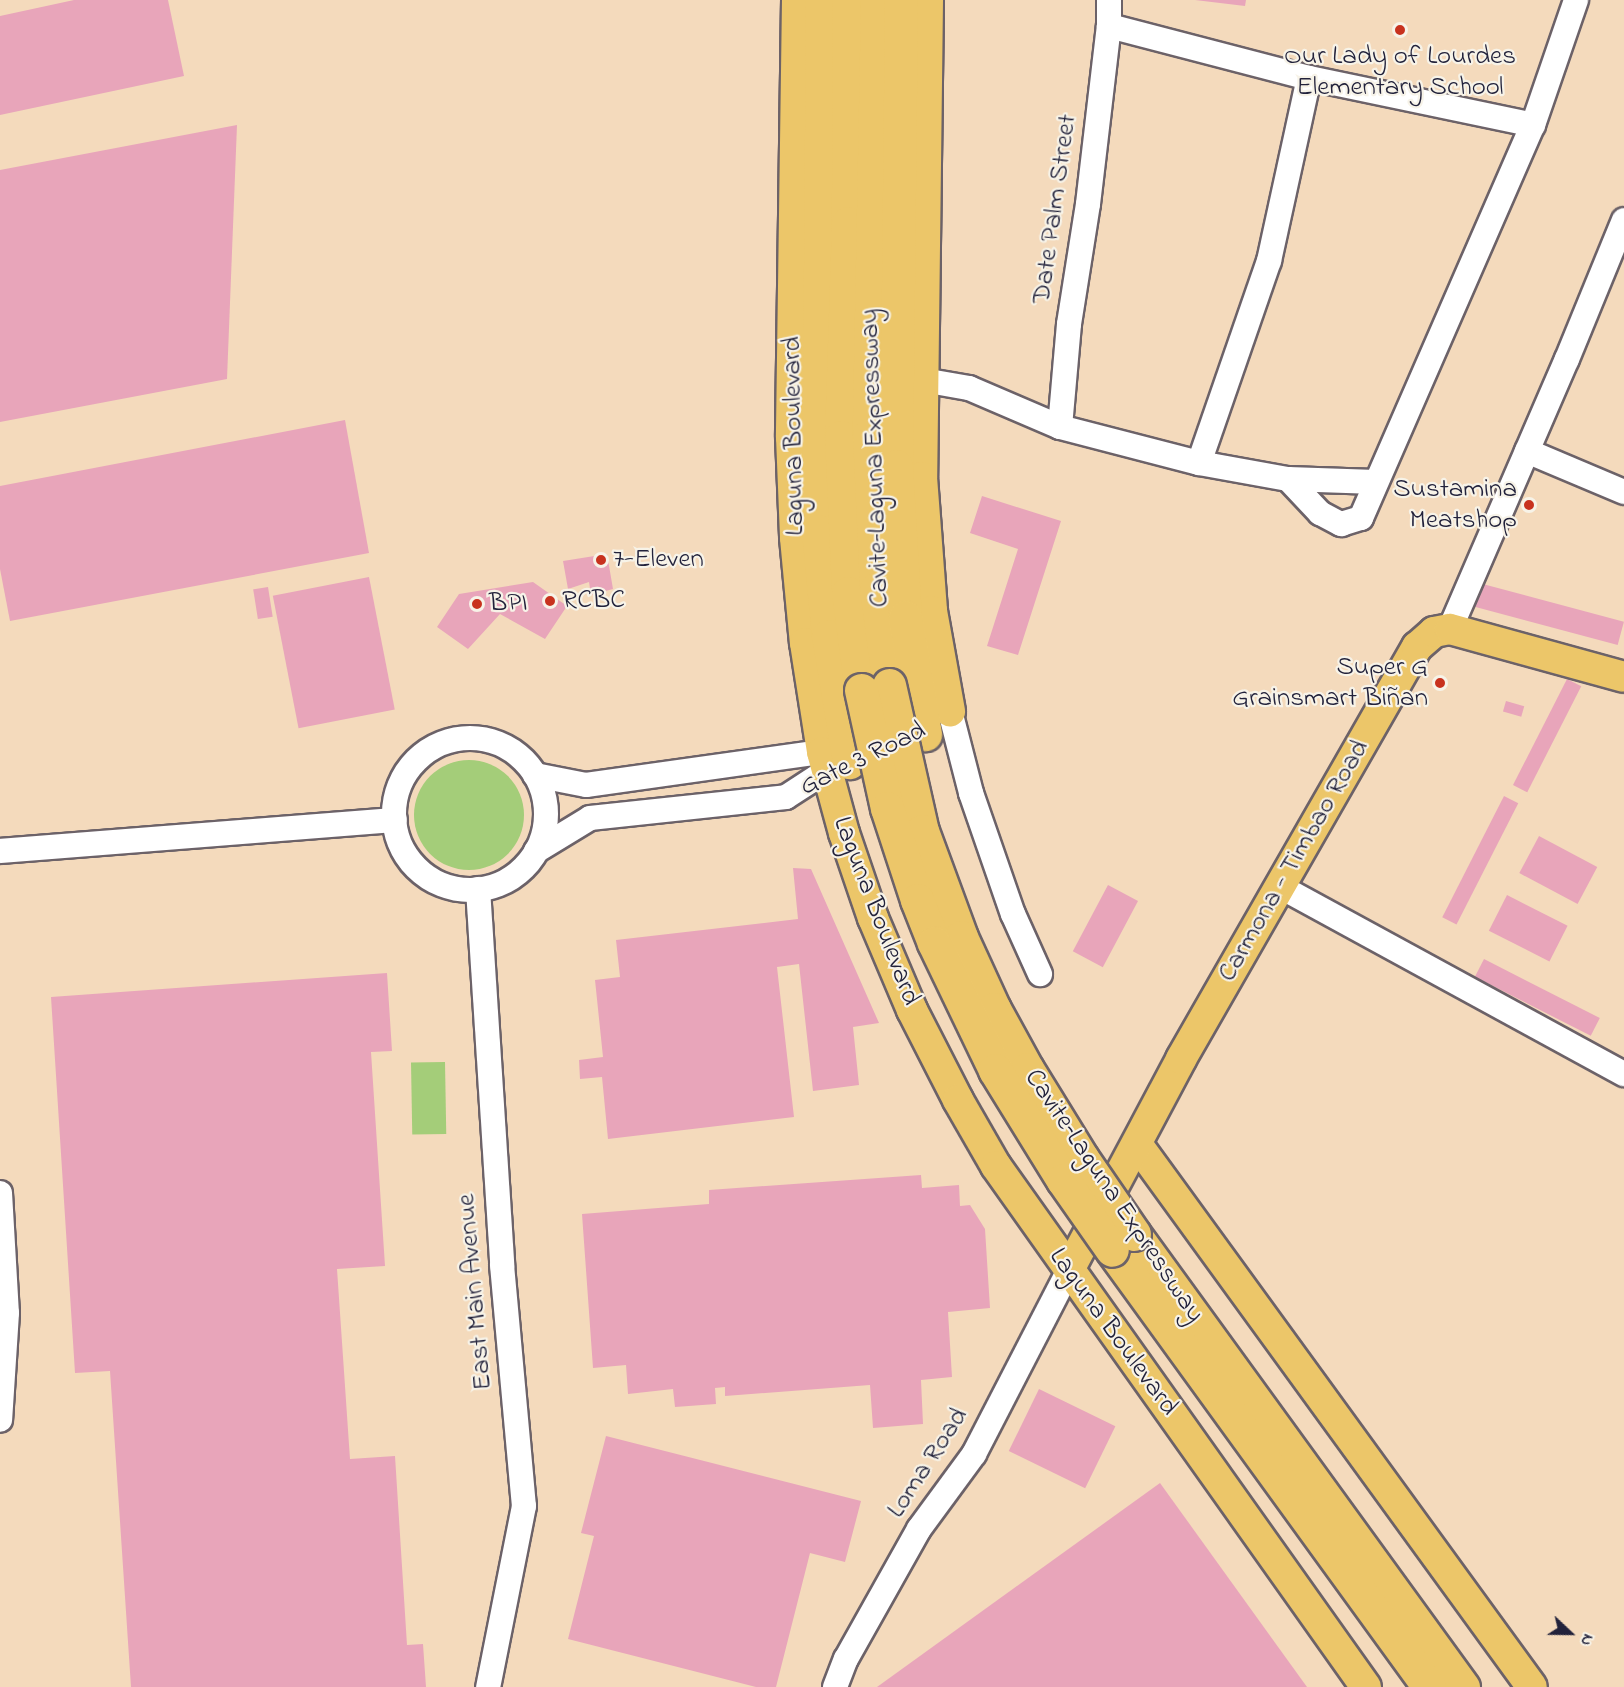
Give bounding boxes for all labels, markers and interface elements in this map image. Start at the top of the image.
marker: Our Lady of Lourdes Elementary School [1393,23,1407,37]
place label: Our Lady of Lourdes Elementary School [1284,40,1516,103]
street label: Date Palm Street [1026,112,1084,306]
street label: Cavite–Laguna Expressway [854,308,896,608]
street label: Laguna Boulevard [776,336,812,536]
place label: Sustamina Meatshop [1393,473,1517,536]
marker: Sustamina Meatshop [1522,498,1536,512]
place label: 7-Eleven [613,544,704,576]
marker: 7-Eleven [594,553,608,567]
place label: RCBC [562,585,625,617]
place label: BPI [489,588,528,620]
marker: RCBC [543,594,557,608]
marker: BPI [470,597,484,611]
place label: Super G Grainsmart Biñan [1232,651,1428,714]
marker: Super G Grainsmart Biñan [1433,676,1447,690]
street label: Gate 3 Road [795,715,931,803]
street label: Carmona - Timbao Road [1211,734,1377,988]
street label: Laguna Boulevard [825,812,927,1010]
street label: Cavite–Laguna Expressway [1017,1063,1211,1329]
street label: East Main Avenue [450,1192,500,1392]
street label: Laguna Boulevard [1041,1242,1185,1422]
street label: Loma Road [880,1402,976,1524]
north arrow [1540,1603,1600,1663]
text: N [1574,1630,1600,1649]

